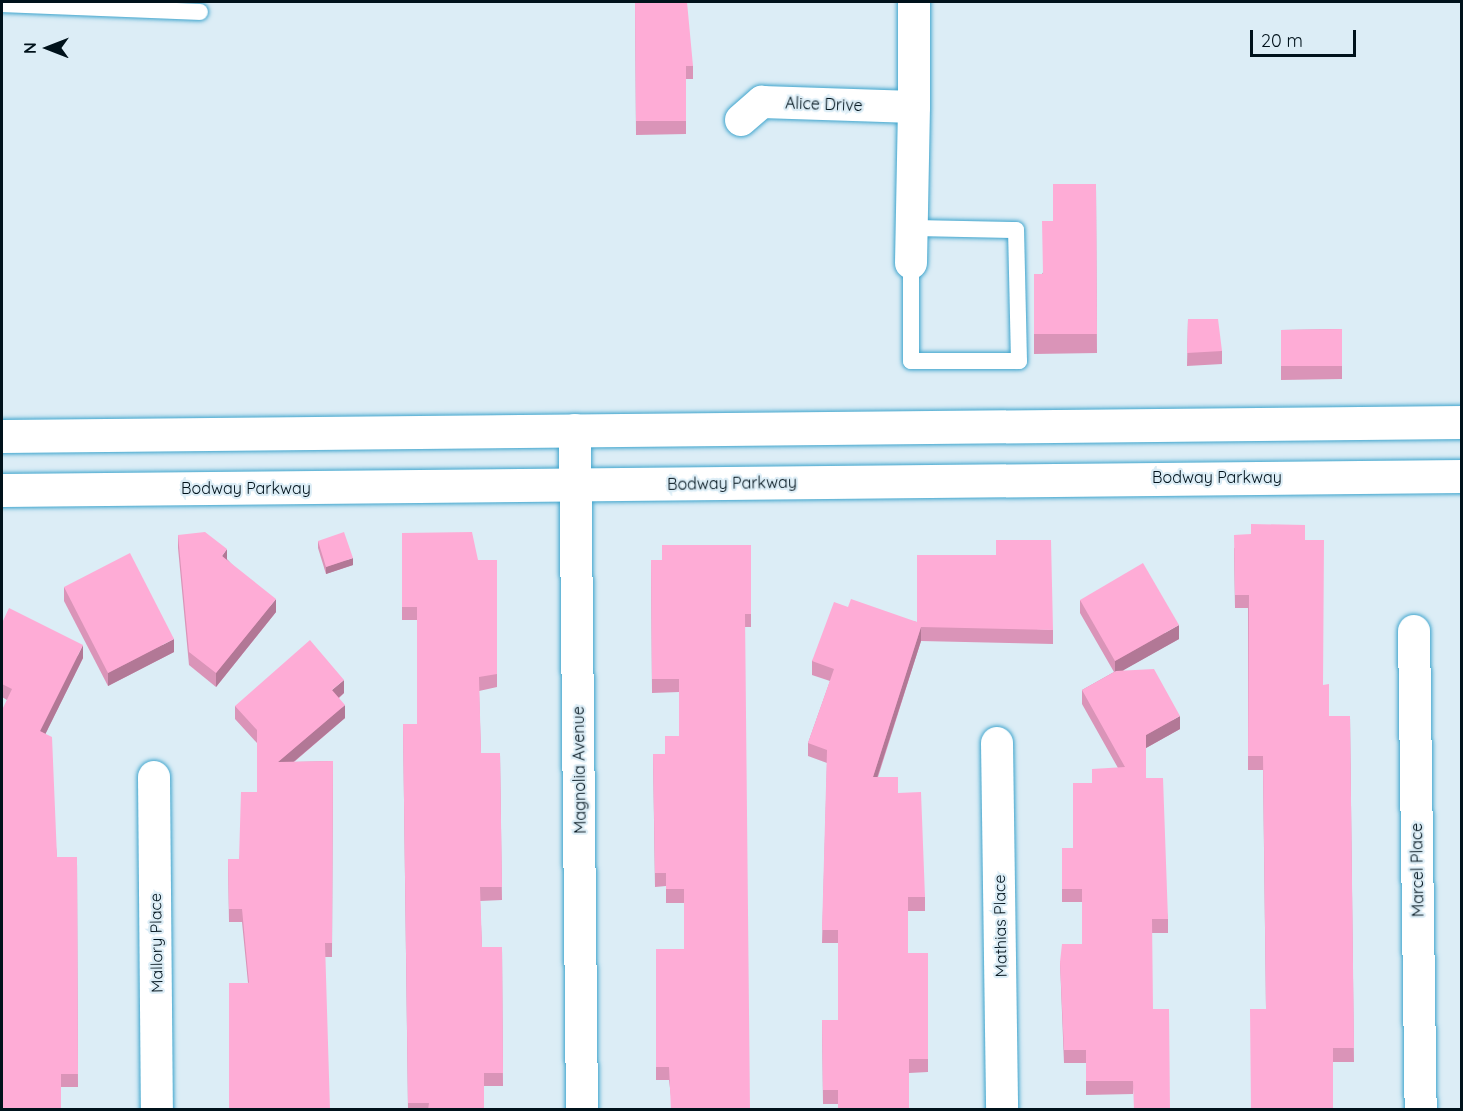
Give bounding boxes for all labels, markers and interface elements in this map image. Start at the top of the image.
north arrow [18,18,78,78]
scale bar [1253,18,1360,56]
text: 20 m [1261,29,1303,52]
text: N [20,42,40,54]
street label: Alice Drive [785,93,863,115]
street label: Bodway Parkway [1152,467,1282,487]
street label: Bodway Parkway [667,472,797,494]
street label: Bodway Parkway [181,478,311,498]
street label: Magnolia Avenue [568,706,590,834]
street label: Marcel Place [1407,823,1427,917]
street label: Mathias Place [990,875,1010,977]
street label: Mallory Place [146,893,166,993]

